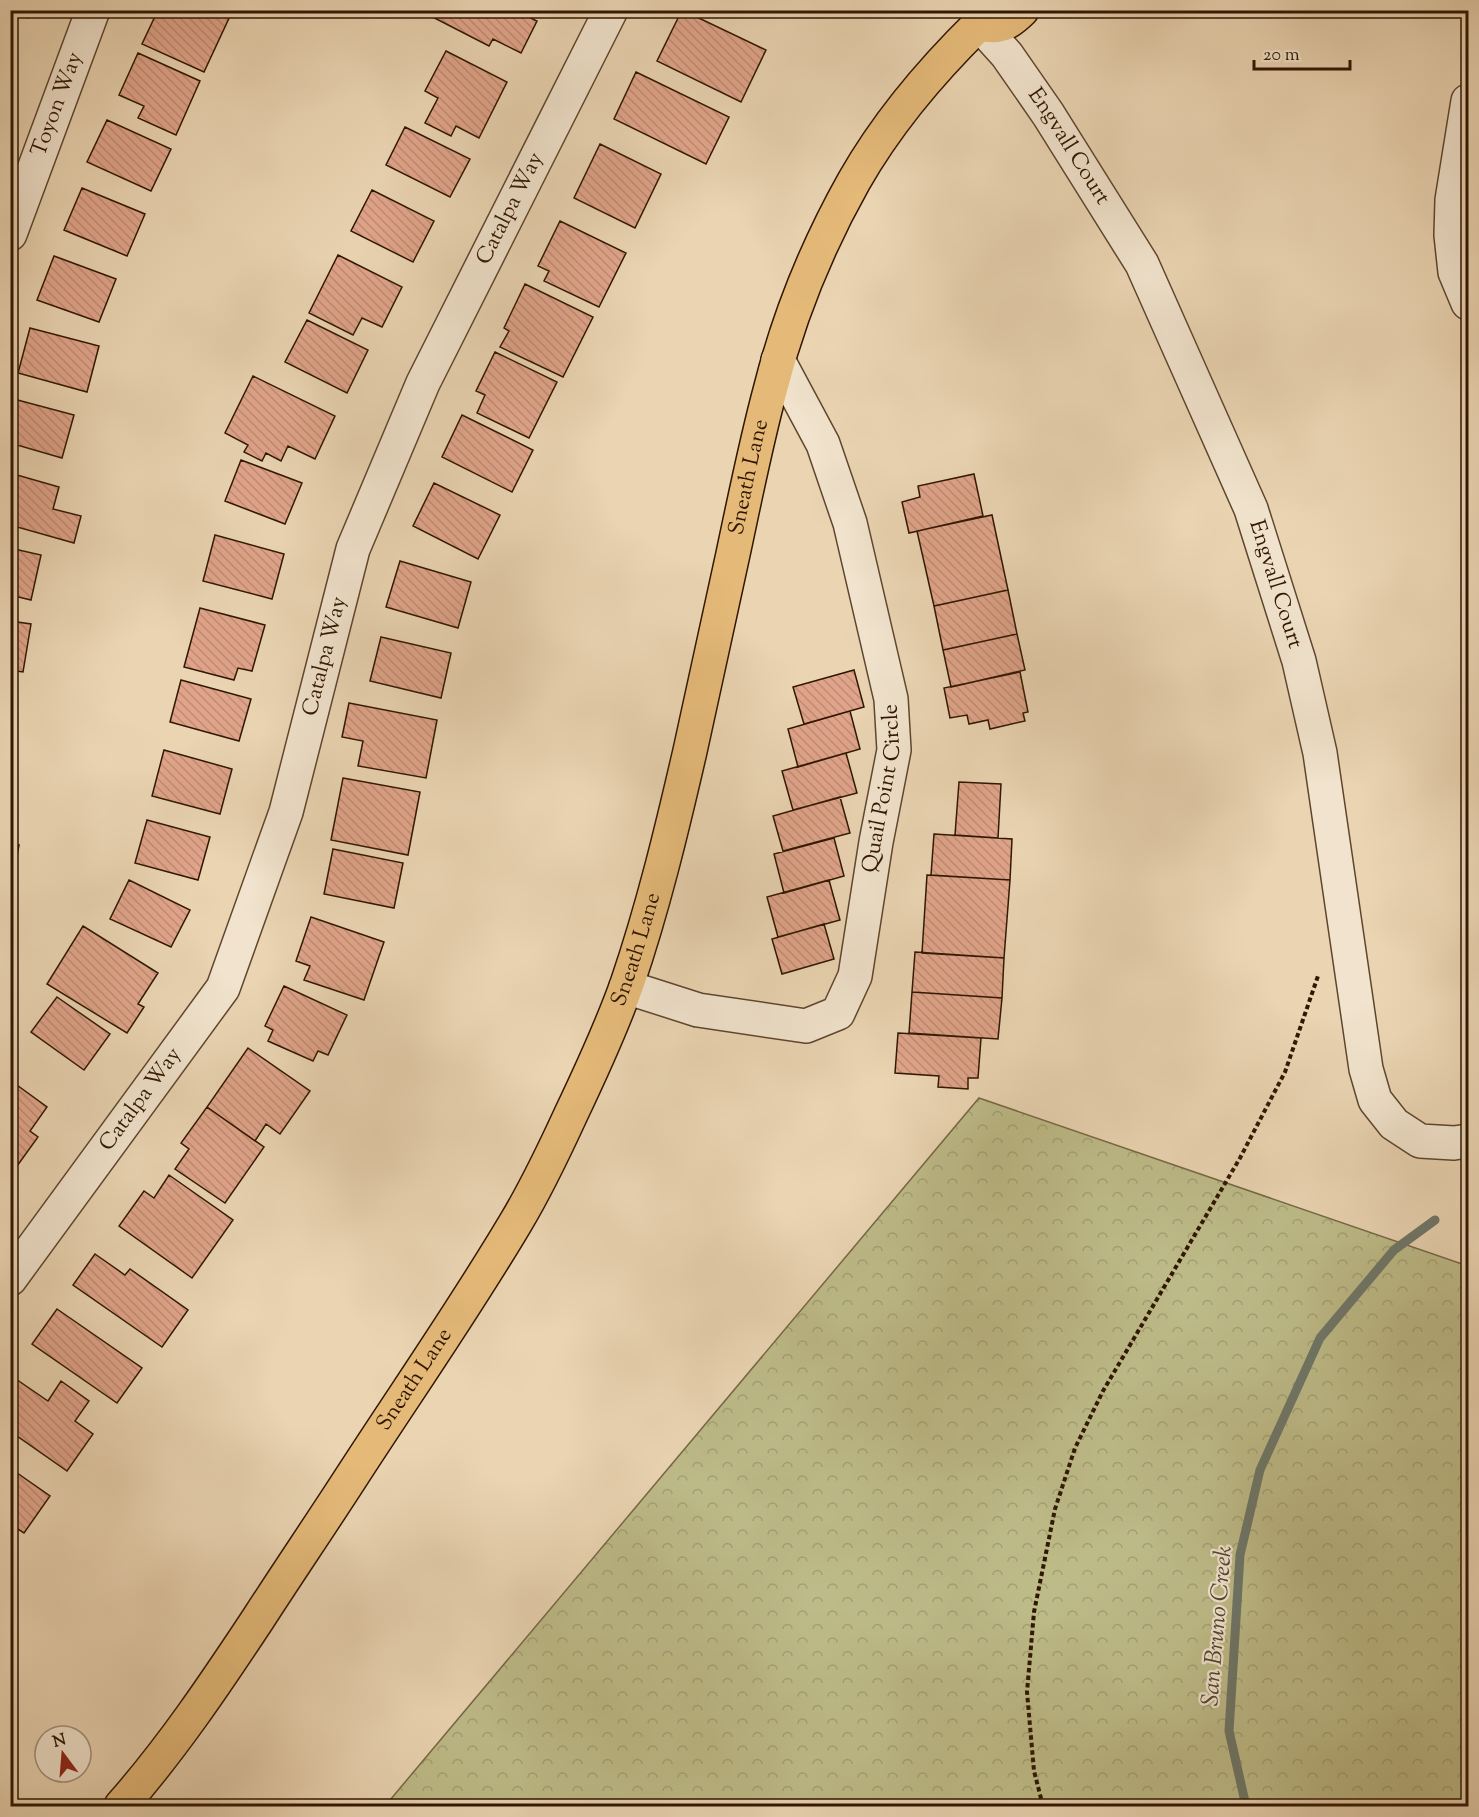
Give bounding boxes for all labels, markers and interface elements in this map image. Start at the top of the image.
scale bar [1254,33,1350,71]
text: 20 m [1263,43,1300,69]
street label: Toyon Way [24,48,92,161]
street label: Engvall Court [1019,82,1118,212]
street label: Catalpa Way [469,147,552,271]
street label: Sneath Lane [721,416,778,538]
street label: Engvall Court [1240,516,1310,653]
street label: Catalpa Way [295,593,356,720]
street label: Quail Point Circle [855,703,911,875]
street label: Sneath Lane [604,889,670,1011]
street label: Catalpa Way [92,1041,190,1159]
street label: Sneath Lane [369,1322,461,1438]
water label: San Bruno Creek [1194,1544,1242,1708]
north arrow [33,1724,93,1784]
text: N [50,1729,69,1755]

